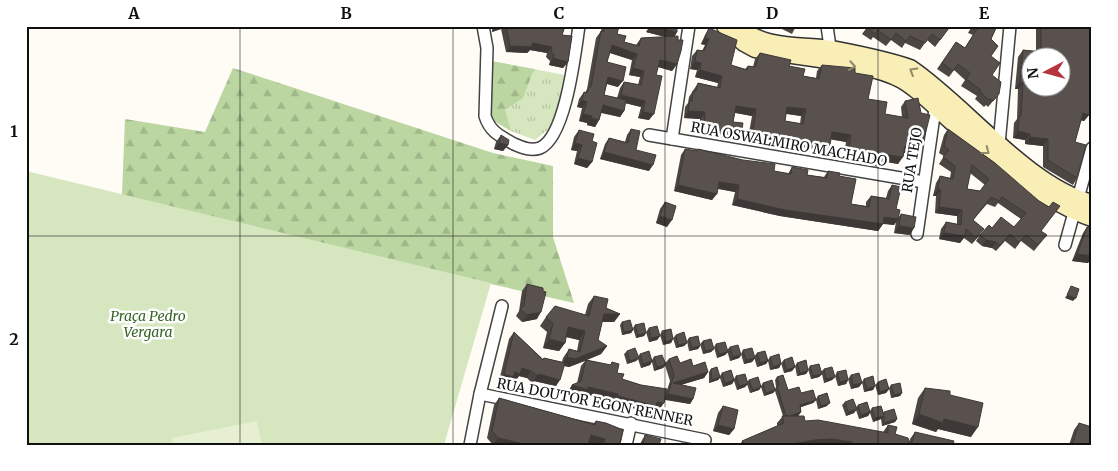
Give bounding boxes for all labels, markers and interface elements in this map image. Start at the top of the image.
text: A [127,3,140,23]
text: B [340,3,352,23]
text: C [554,3,564,23]
text: D [766,3,778,23]
text: E [979,3,990,23]
north arrow [1020,48,1070,98]
one-way arrow [848,60,856,70]
one-way arrow [910,67,919,77]
text: N [1024,67,1043,80]
street label: RUA OSWALMIRO MACHADO [689,118,889,170]
text: 1 [10,121,18,141]
street label: RUA TEJO [898,126,926,194]
one-way arrow [980,145,989,153]
park label: Praça Pedro Vergara [110,307,186,341]
text: 2 [9,329,19,349]
street label: RUA DOUTOR EGON RENNER [495,374,695,430]

